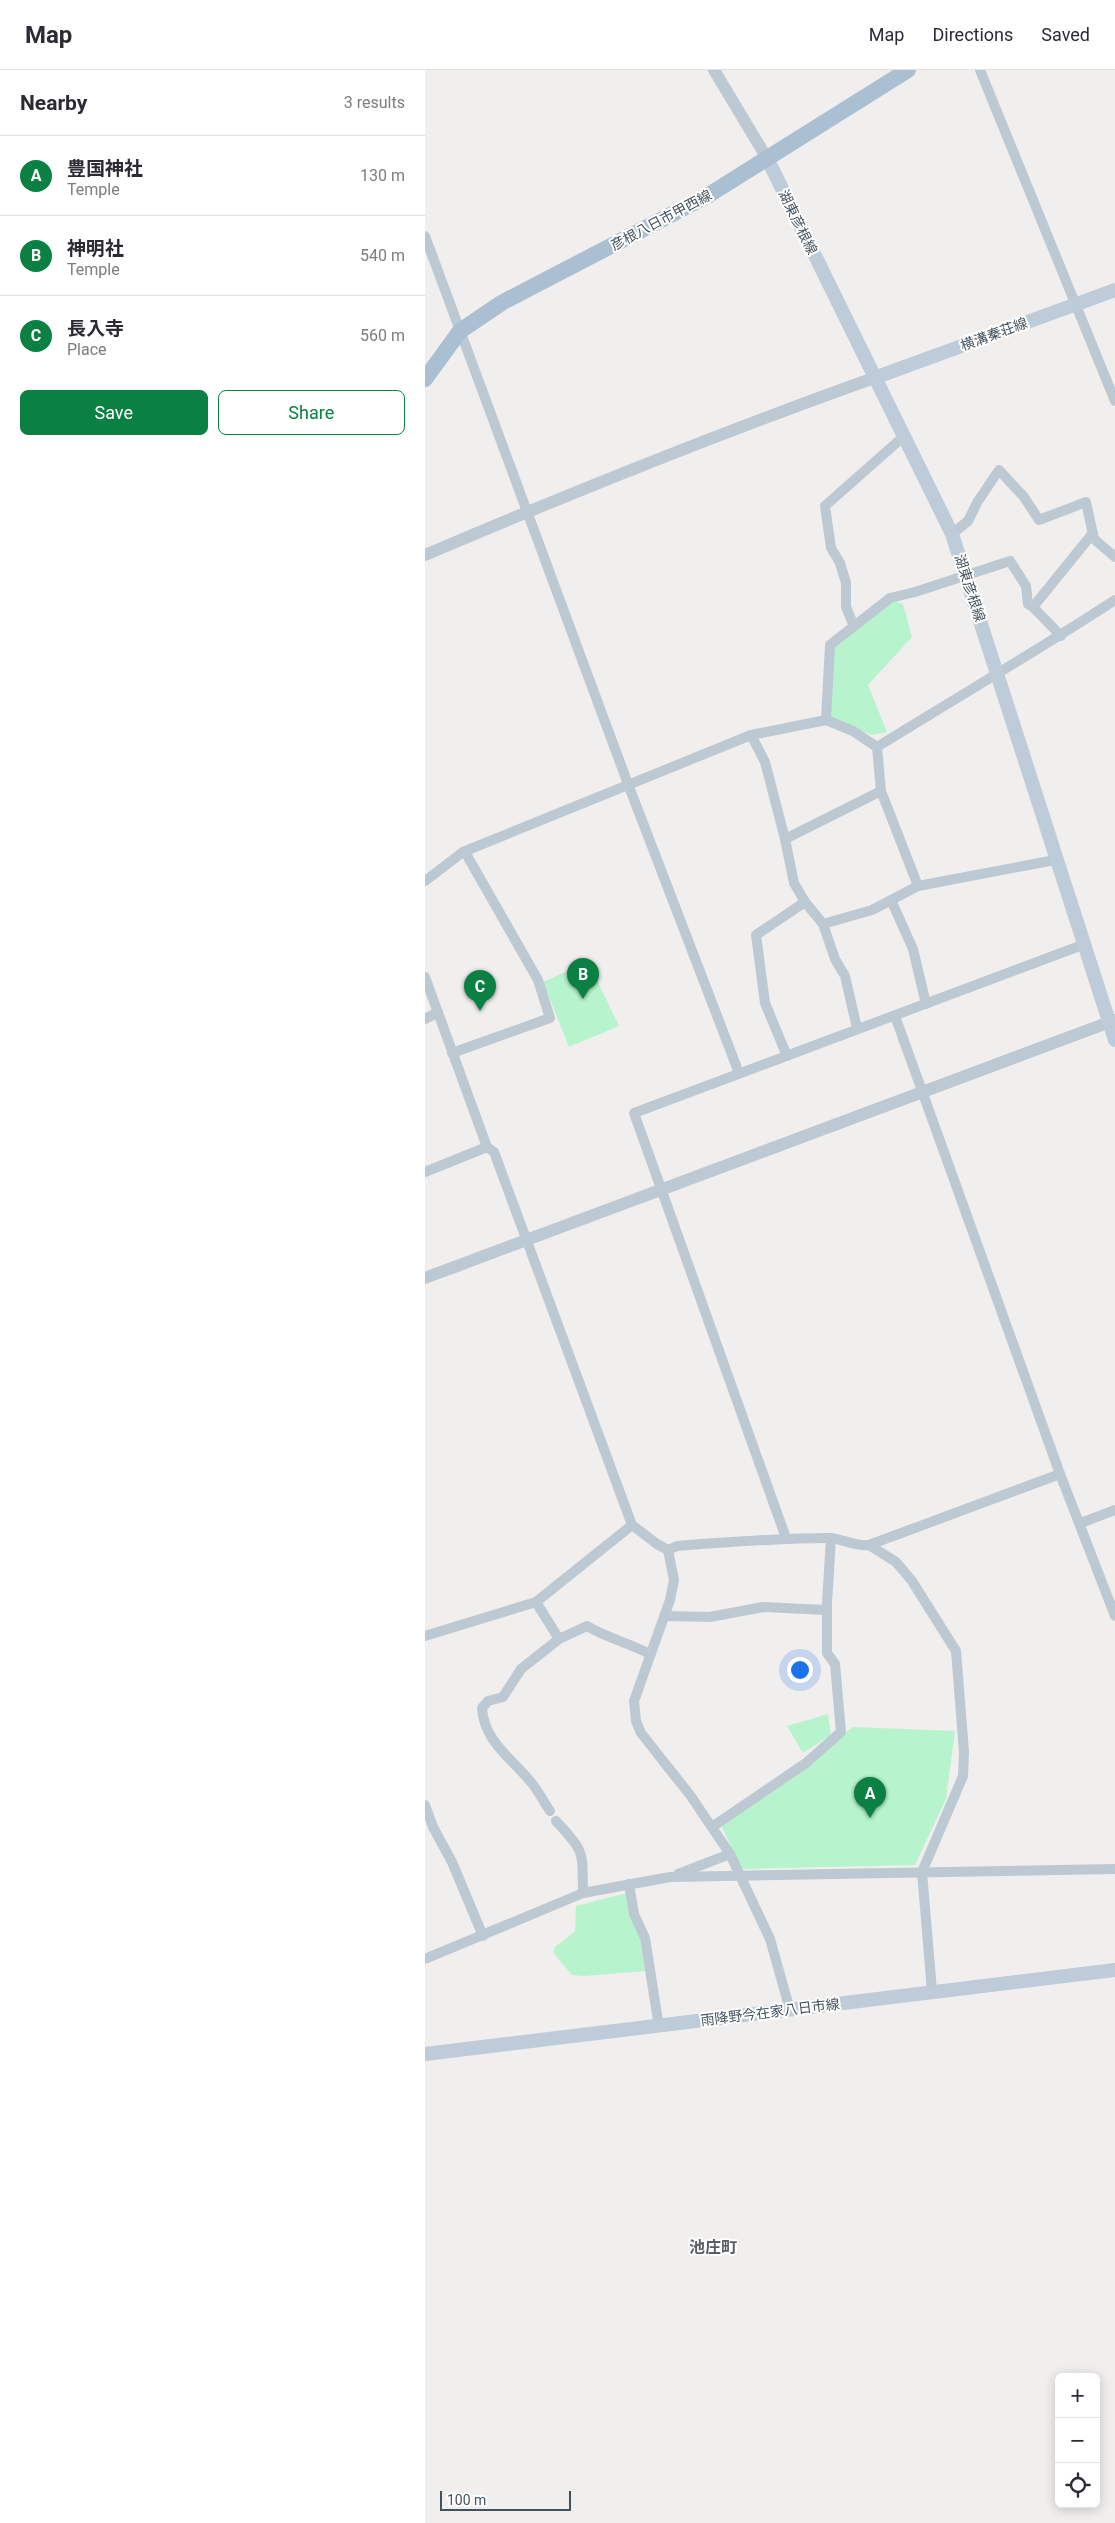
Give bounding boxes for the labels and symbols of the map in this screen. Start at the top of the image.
street label: 彦根八日市甲西線 [608,187,714,253]
street label: 湖東彦根線 [775,187,821,257]
street label: 横溝秦荘線 [958,315,1030,353]
street label: 湖東彦根線 [952,552,988,624]
pin: B [567,958,599,999]
pin: C [464,970,496,1011]
your location [787,1657,813,1683]
pin: A [854,1777,886,1818]
street label: 雨降野今在家八日市線 [700,1996,840,2028]
district label: 池庄町 [689,2238,737,2257]
scale bar [440,2488,571,2511]

